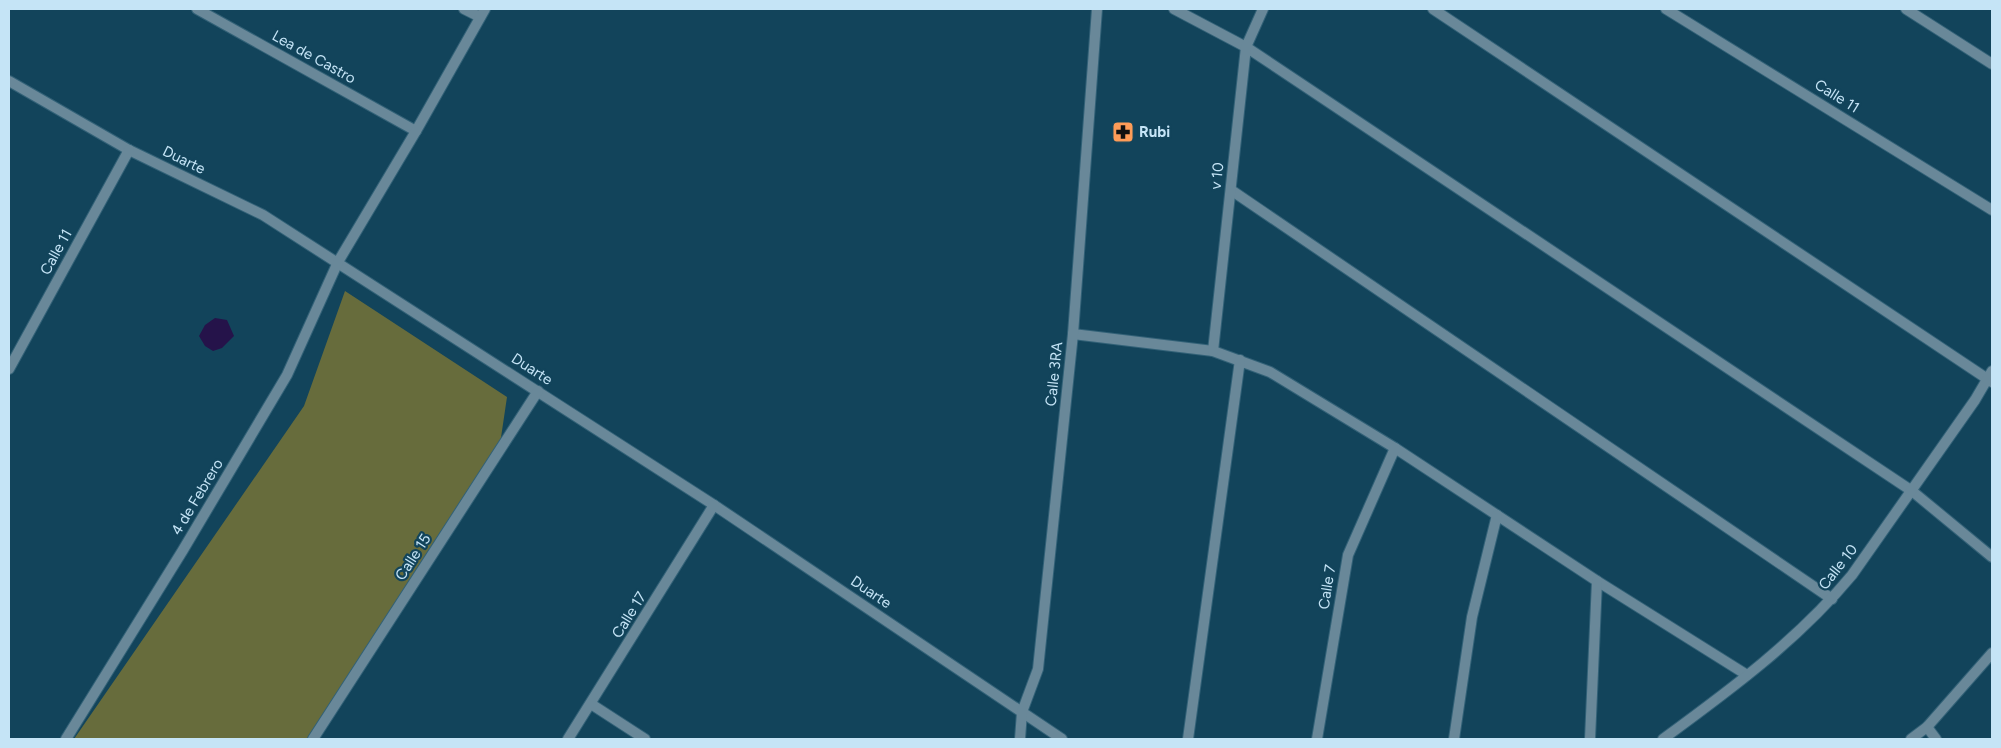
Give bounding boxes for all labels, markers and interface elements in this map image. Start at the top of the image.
street label: Lea de Castro [269,27,359,88]
street label: Calle 11 [1811,75,1863,117]
pharmacy icon: Rubi [1111,120,1135,144]
place label: Rubi [1139,123,1170,141]
street label: Duarte [160,142,208,178]
street label: v 10 [1207,161,1227,191]
street label: Calle 11 [36,226,76,278]
street label: Calle 3RA [1042,341,1066,407]
street label: Duarte [508,349,556,389]
street label: 4 de Febrero [167,455,227,538]
street label: Calle 15 [391,530,435,584]
street label: Calle 10 [1815,541,1861,593]
street label: Calle 7 [1315,563,1339,611]
street label: Duarte [847,572,895,612]
street label: Calle 17 [608,589,650,641]

